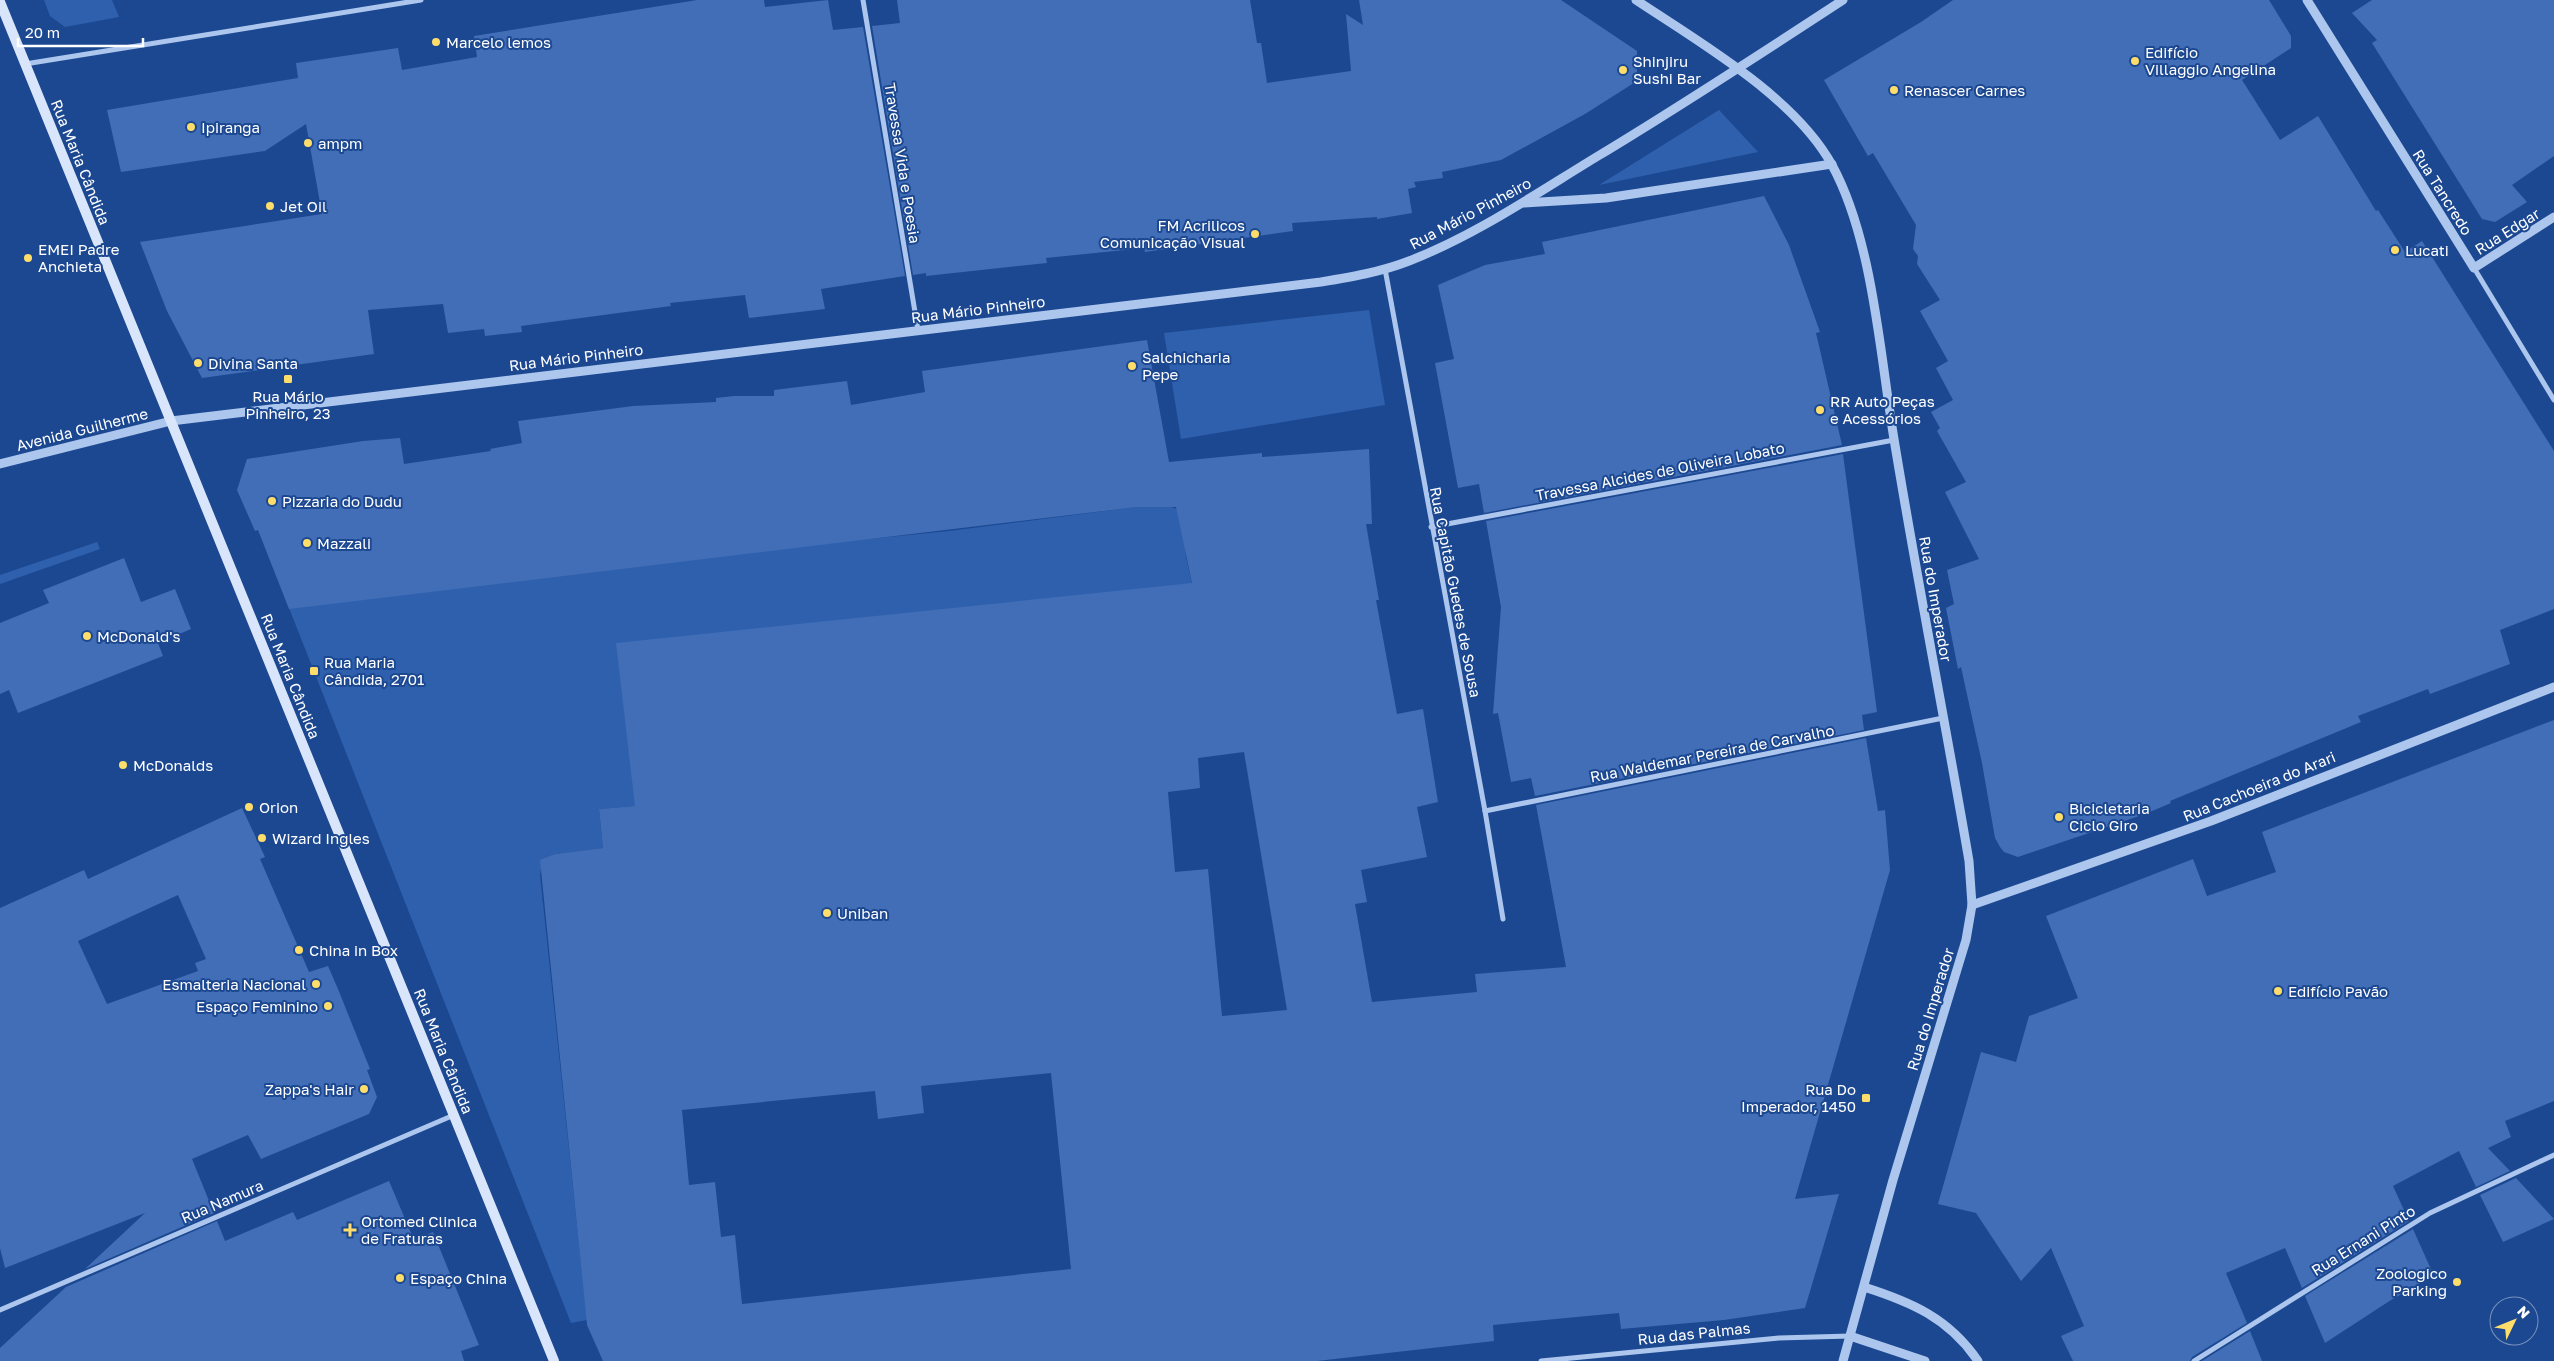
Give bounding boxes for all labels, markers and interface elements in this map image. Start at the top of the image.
scale bar [18,15,142,47]
text: 20 m [25,23,60,41]
place label: Marcelo lemos [446,33,551,51]
marker: Marcelo lemos [430,36,442,48]
place label: Edifício Villaggio Angelina [2145,43,2276,78]
place label: Shinjiru Sushi Bar [1633,52,1701,87]
marker: Edifício Villaggio Angelina [2129,55,2141,67]
marker: Shinjiru Sushi Bar [1617,64,1629,76]
street label: Travessa Vida e Poesia [881,81,925,245]
place label: Renascer Carnes [1904,81,2025,99]
marker: Renascer Carnes [1888,84,1900,96]
street label: Rua Maria Cândida [48,97,114,227]
place label: Ipiranga [201,118,260,136]
marker: Ipiranga [185,121,197,133]
place label: ampm [318,134,362,152]
marker: ampm [302,137,314,149]
street label: Rua Tancredo [2409,146,2477,238]
street label: Rua Mário Pinheiro [1406,173,1534,253]
place label: Jet Oil [280,197,327,215]
marker: Jet Oil [264,200,276,212]
street label: Rua Edgar [2471,204,2543,258]
place label: FM Acrilicos Comunicação Visual [1100,216,1245,251]
marker: FM Acrilicos Comunicação Visual [1249,228,1261,240]
place label: EMEI Padre Anchieta [38,240,120,275]
place label: Lucati [2405,241,2449,259]
marker: Lucati [2389,244,2401,256]
marker: EMEI Padre Anchieta [22,252,34,264]
street label: Rua Mário Pinheiro [910,292,1046,326]
street label: Rua Mário Pinheiro [508,340,644,374]
place label: Salchicharia Pepe [1142,348,1230,383]
place label: Divina Santa [208,354,298,372]
marker: Divina Santa [192,357,204,369]
marker: Salchicharia Pepe [1126,360,1138,372]
marker: Rua Mário Pinheiro, 23 [282,373,294,385]
place label: Rua Mário Pinheiro, 23 [245,387,331,422]
place label: RR Auto Peças e Acessórios [1830,392,1935,427]
street label: Avenida Guilherme [14,404,150,454]
marker: RR Auto Peças e Acessórios [1814,404,1826,416]
street label: Travessa Alcides de Oliveira Lobato [1534,438,1786,504]
street label: Rua Capitão Guedes de Sousa [1427,485,1485,699]
place label: Pizzaria do Dudu [282,492,402,510]
marker: Pizzaria do Dudu [266,495,278,507]
place label: Mazzali [317,534,371,552]
street label: Rua do Imperador [1916,535,1956,663]
marker: Mazzali [301,537,313,549]
street label: Rua Maria Cândida [258,611,324,741]
place label: McDonald's [97,627,180,645]
marker: McDonald's [81,630,93,642]
place label: Rua Maria Cândida, 2701 [324,653,424,688]
marker: Rua Maria Cândida, 2701 [308,665,320,677]
street label: Rua Waldemar Pereira de Carvalho [1588,720,1836,786]
street label: Rua Cachoeira do Arari [2180,747,2338,825]
place label: McDonalds [133,756,213,774]
marker: McDonalds [117,759,129,771]
place label: Orion [259,798,298,816]
place label: Bicicletaria Ciclo Giro [2069,799,2150,834]
marker: Orion [243,801,255,813]
marker: Bicicletaria Ciclo Giro [2053,811,2065,823]
place label: Wizard Ingles [272,829,370,847]
marker: Wizard Ingles [256,832,268,844]
place label: Uniban [837,904,888,922]
marker: Uniban [821,907,833,919]
place label: China in Box [309,941,398,959]
marker: China in Box [293,944,305,956]
street label: Rua do Imperador [1903,945,1957,1073]
place label: Esmalteria Nacional [162,975,306,993]
marker: Esmalteria Nacional [310,978,322,990]
place label: Edifício Pavão [2288,982,2388,1000]
marker: Edifício Pavão [2272,985,2284,997]
street label: Rua Maria Cândida [411,986,477,1116]
place label: Espaço Feminino [196,997,318,1015]
marker: Espaço Feminino [322,1000,334,1012]
place label: Zappa's Hair [265,1080,354,1098]
place label: Rua Do Imperador, 1450 [1741,1080,1856,1115]
marker: Zappa's Hair [358,1083,370,1095]
marker: Rua Do Imperador, 1450 [1860,1092,1872,1104]
street label: Rua Namura [178,1176,266,1226]
street label: Rua Ernani Pinto [2308,1201,2418,1279]
place label: Ortomed Clinica de Fraturas [361,1212,477,1247]
marker: Ortomed Clinica de Fraturas [343,1223,357,1237]
place label: Zoologico Parking [2376,1264,2447,1299]
place label: Espaço China [410,1269,507,1287]
marker: Espaço China [394,1272,406,1284]
marker: Zoologico Parking [2451,1276,2463,1288]
north arrow [2489,1296,2539,1346]
text: N [2514,1302,2534,1321]
street label: Rua das Palmas [1637,1318,1751,1348]

